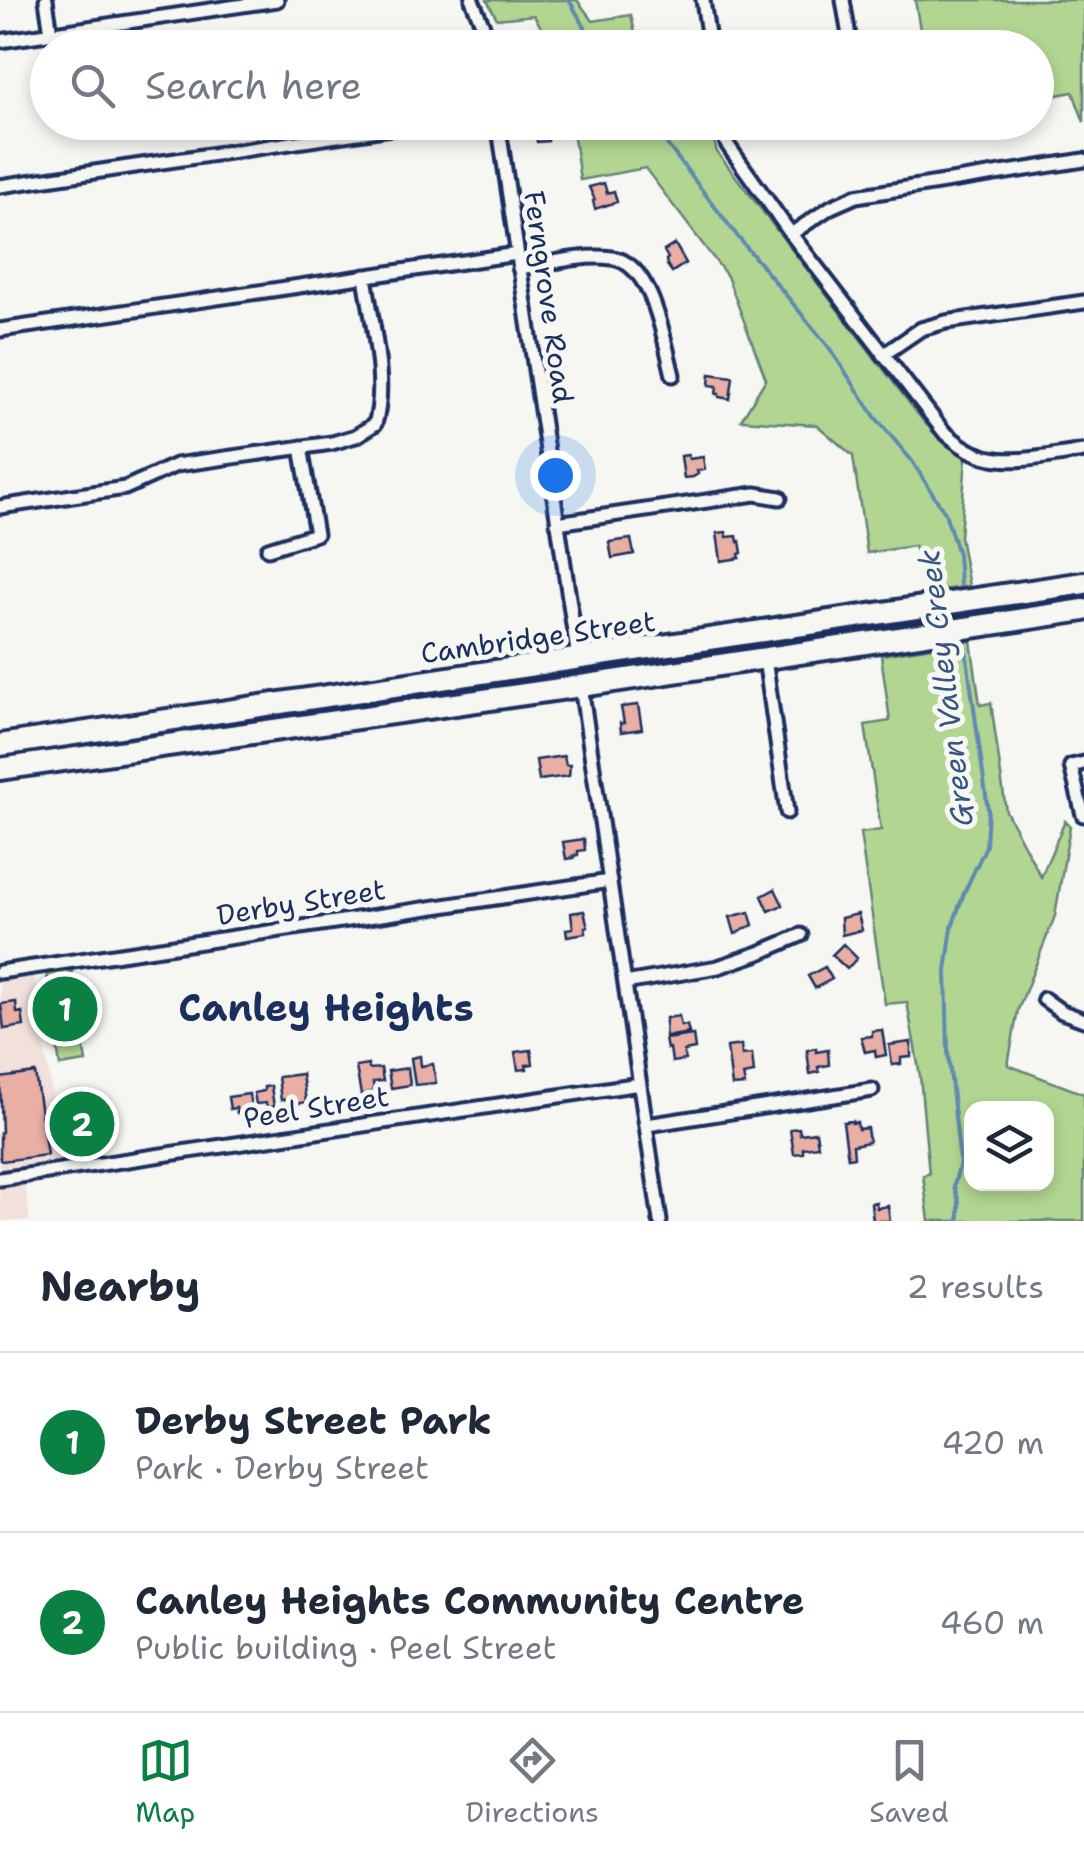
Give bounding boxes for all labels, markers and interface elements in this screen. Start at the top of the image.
search box [30,30,1054,140]
icon: search [65,58,120,113]
text: Search here [145,60,362,111]
street label: Ferngrove Road [515,188,583,406]
your location [530,450,581,501]
water label: Green Valley Creek [908,547,983,829]
street label: Cambridge Street [418,602,658,672]
street label: Derby Street [214,870,388,934]
pin: 1 [32,972,98,1046]
district label: Canley Heights [178,982,474,1033]
street label: Peel Street [241,1077,391,1137]
pin: 2 [49,1086,114,1162]
map controls [964,1101,1054,1191]
button: layers [964,1101,1054,1191]
text: Nearby [40,1258,200,1314]
text: 2 results [907,1265,1044,1308]
text: Derby Street Park [135,1395,492,1446]
text: 1 [65,1421,80,1464]
text: 420 m [942,1421,1044,1464]
text: Park · Derby Street [135,1446,429,1489]
text: Canley Heights Community Centre [135,1575,804,1626]
text: 2 [61,1601,84,1644]
text: 460 m [940,1601,1044,1644]
text: Public building · Peel Street [135,1626,556,1669]
tab: Map [135,1733,195,1831]
tab: Directions [466,1733,599,1831]
tab: Saved [869,1733,949,1831]

